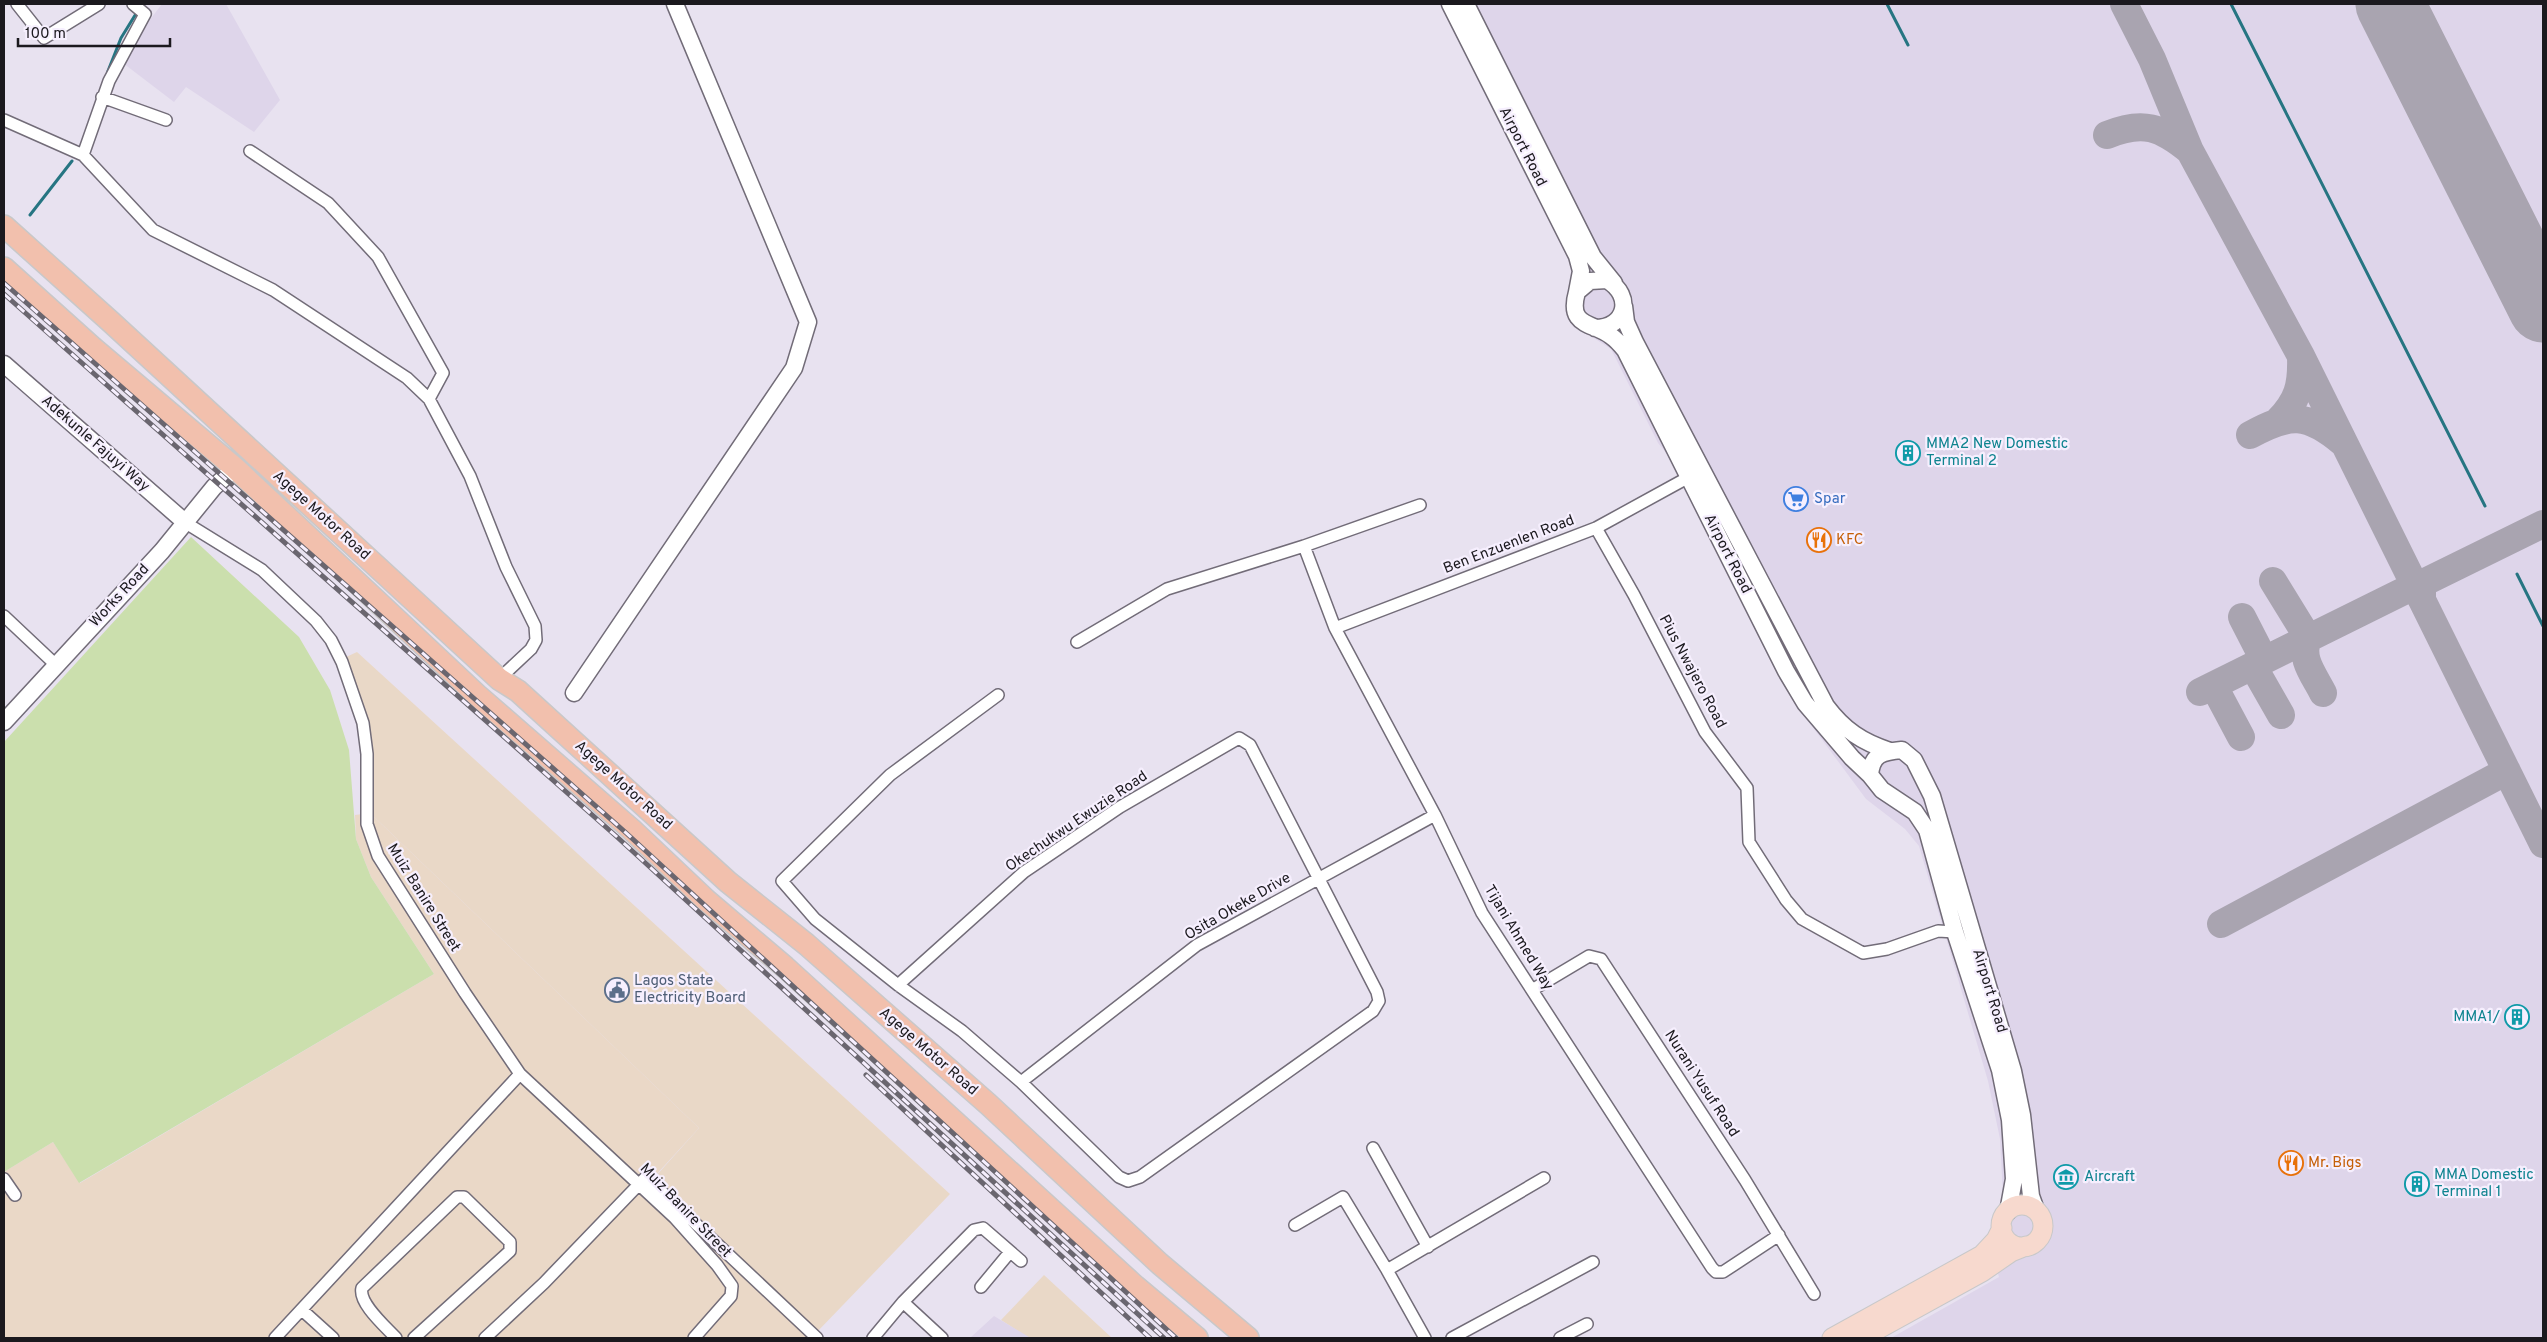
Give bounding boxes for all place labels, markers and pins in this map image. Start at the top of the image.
place label: MMA2 New Domestic Terminal 2 [1926,435,2068,471]
building icon: MMA2 New Domestic Terminal 2 [1895,440,1921,466]
supermarket icon: Spar [1783,486,1809,512]
place label: Spar [1814,490,1846,509]
restaurant icon: KFC [1806,527,1832,553]
place label: KFC [1836,531,1864,550]
place label: Lagos State Electricity Board [634,972,746,1008]
public building icon: Lagos State Electricity Board [604,977,630,1003]
building icon: MMA1/ [2504,1004,2530,1030]
place label: MMA1/ [2453,1008,2501,1027]
restaurant icon: Mr. Bigs [2278,1150,2304,1176]
place label: Mr. Bigs [2308,1154,2361,1173]
museum icon: Aircraft [2053,1164,2079,1190]
place label: MMA Domestic Terminal 1 [2434,1166,2534,1202]
place label: Aircraft [2084,1168,2135,1187]
building icon: MMA Domestic Terminal 1 [2404,1171,2430,1197]

